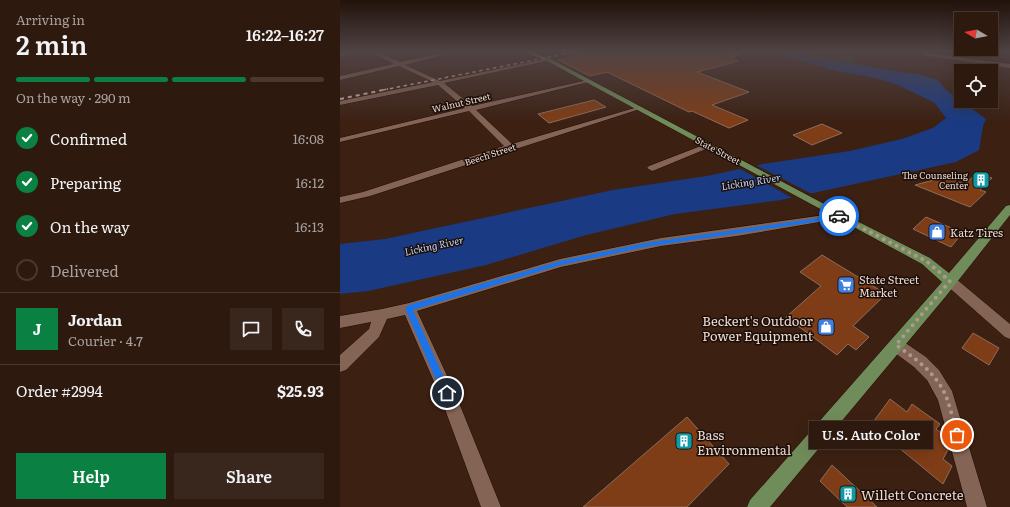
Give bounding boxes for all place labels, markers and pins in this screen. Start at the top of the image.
place label: The Counseling Center [902,168,969,192]
building icon: The Counseling Center [971,170,991,190]
shop icon: Katz Tires [927,222,947,242]
place label: Katz Tires [950,224,1003,240]
place label: State Street Market [859,271,920,300]
supermarket icon: State Street Market [836,275,856,295]
place label: Beckert's Outdoor Power Equipment [702,311,814,345]
shop icon: Beckert's Outdoor Power Equipment [816,317,836,337]
pin [430,376,464,410]
pin [940,418,974,452]
callout: U.S. Auto Color [809,421,933,449]
place label: Bass Environmental [697,425,792,459]
building icon: Bass Environmental [674,431,694,451]
building icon: Willett Concrete [838,484,858,504]
place label: Willett Concrete [861,485,964,504]

